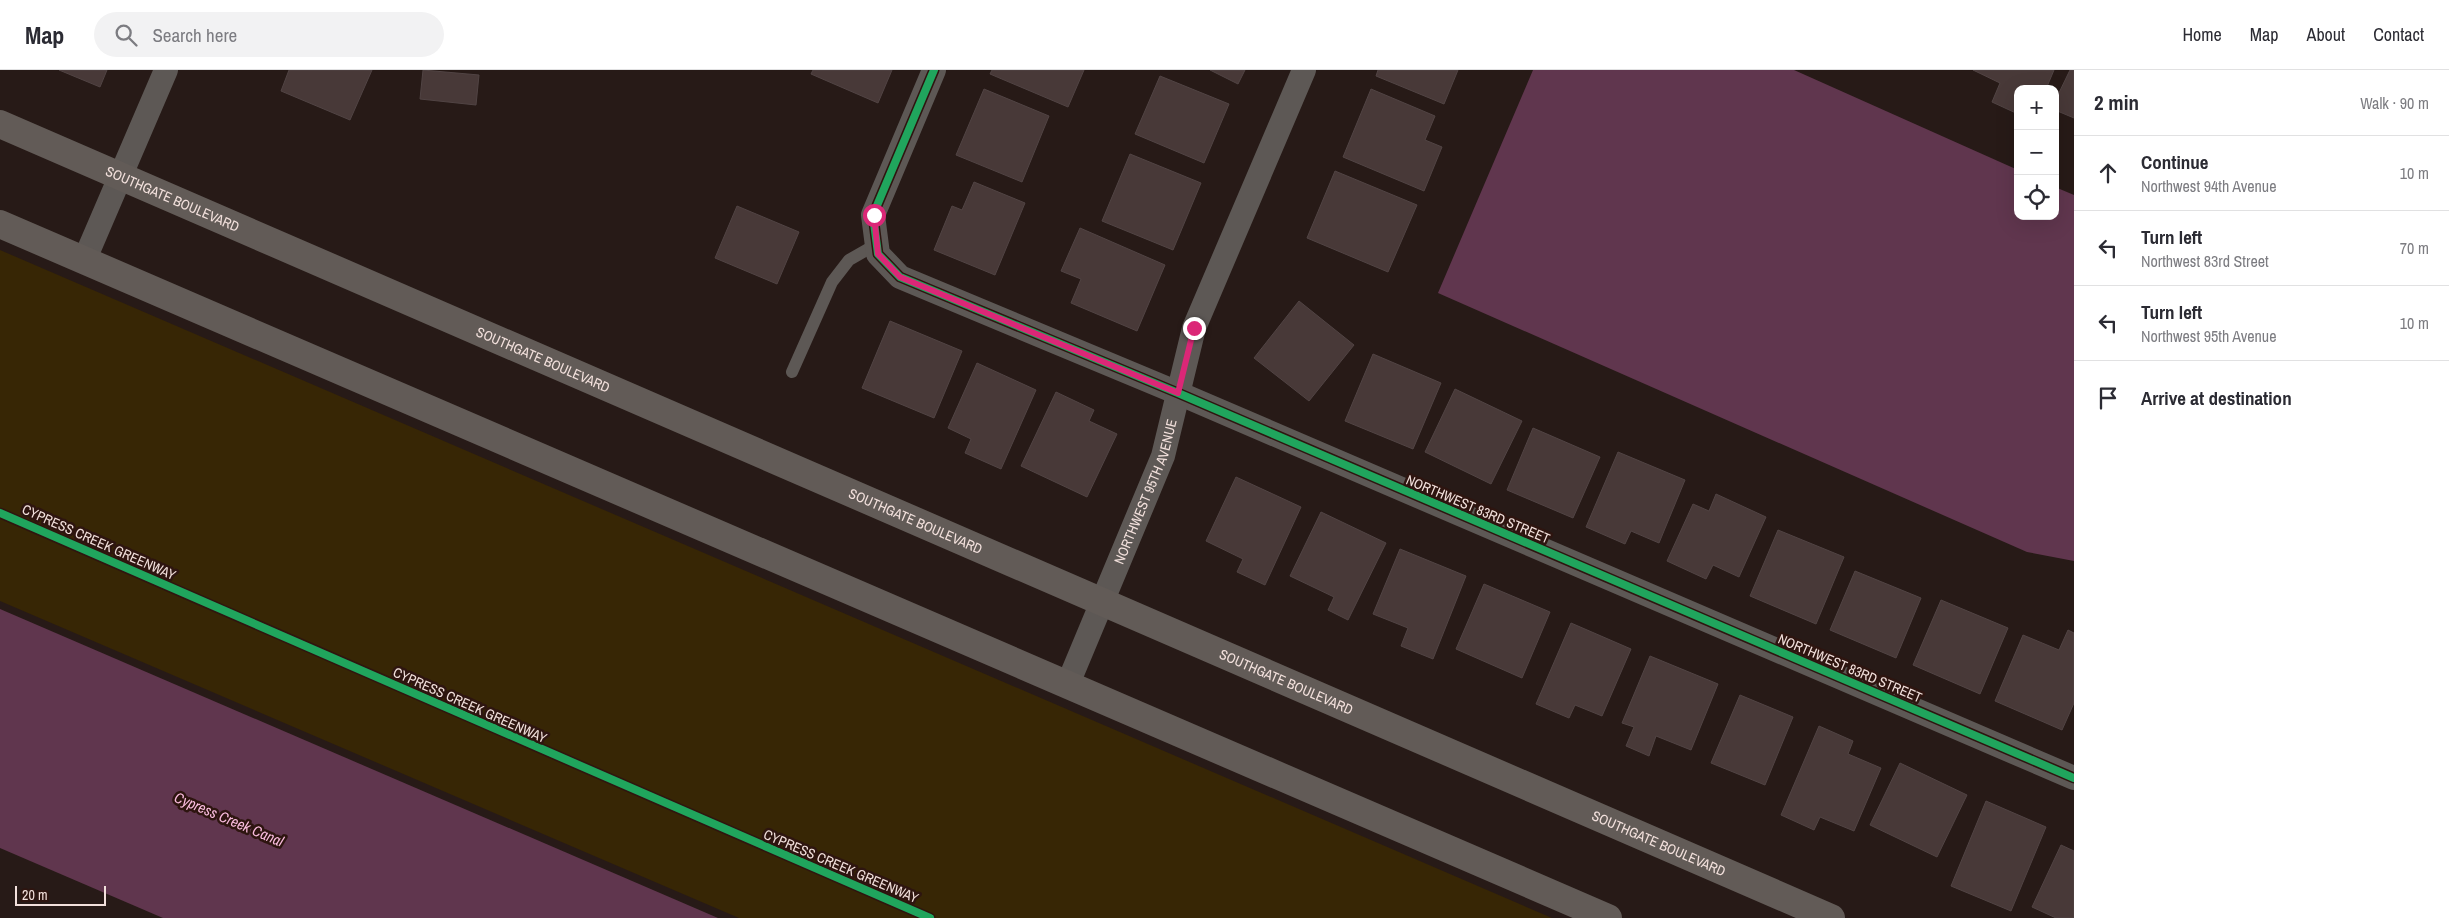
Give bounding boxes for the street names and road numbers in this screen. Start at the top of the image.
street label: SOUTHGATE BOULEVARD [103,162,242,236]
street label: SOUTHGATE BOULEVARD [474,323,613,396]
street label: NORTHWEST 95TH AVENUE [1110,417,1181,567]
street label: NORTHWEST 83RD STREET [1403,471,1553,547]
street label: SOUTHGATE BOULEVARD [846,484,985,558]
street label: CYPRESS CREEK GREENWAY [19,500,179,584]
street label: NORTHWEST 83RD STREET [1775,630,1925,706]
street label: SOUTHGATE BOULEVARD [1217,645,1356,719]
street label: CYPRESS CREEK GREENWAY [390,663,550,747]
street label: SOUTHGATE BOULEVARD [1589,806,1728,880]
street label: CYPRESS CREEK GREENWAY [761,825,921,907]

